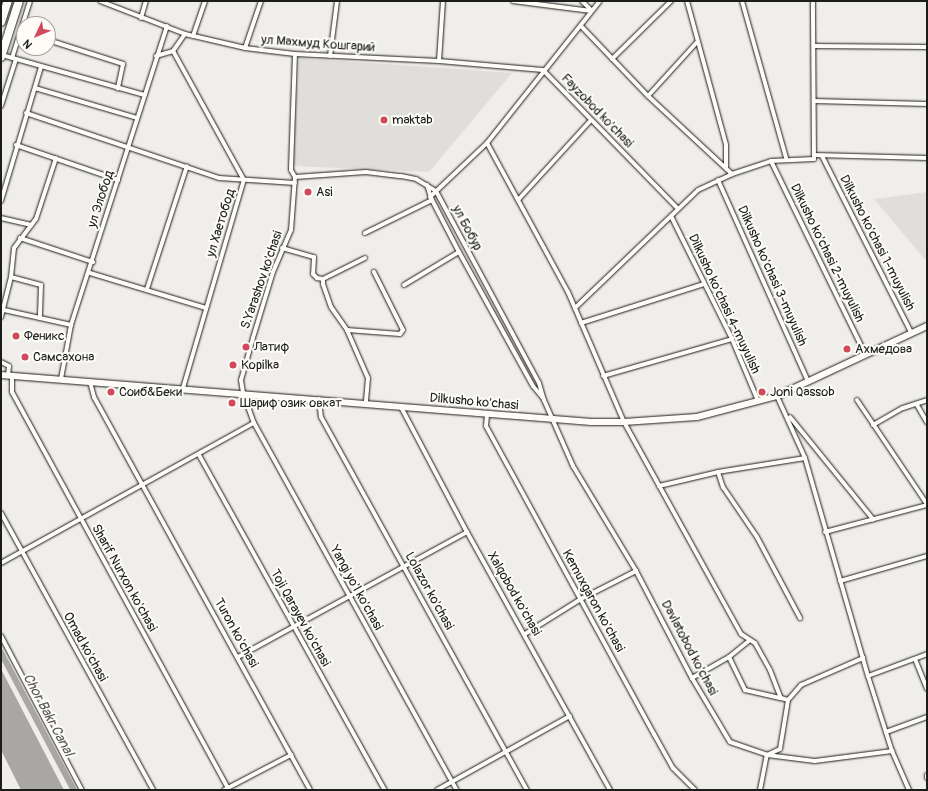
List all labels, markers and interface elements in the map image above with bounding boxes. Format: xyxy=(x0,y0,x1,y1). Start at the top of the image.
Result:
north arrow xyxy=(16,16,56,56)
street label: ул Махмуд Кошгарий xyxy=(261,32,375,56)
text: N xyxy=(20,37,35,51)
street label: Fayzobod ko'chasi xyxy=(558,71,636,151)
place label: maktab xyxy=(392,112,433,128)
marker: maktab xyxy=(379,115,389,125)
street label: ул Элобод xyxy=(84,168,118,230)
street label: Dilkusho ko'chasi 1-muyulish xyxy=(836,173,918,313)
street label: Dilkusho ko'chasi 2-muyulish xyxy=(787,181,867,325)
place label: Asi xyxy=(316,184,333,200)
street label: ул Хаетобод xyxy=(203,187,239,259)
marker: Asi xyxy=(303,187,313,197)
street label: ул Бобур xyxy=(449,203,485,253)
street label: Dilkusho ko'chasi 3-muyulish xyxy=(734,203,810,349)
street label: S.Yarashov ko'chasi xyxy=(238,229,286,331)
street label: Dilkusho ko'chasi 4-muyulish xyxy=(685,232,763,376)
place label: Феникс xyxy=(24,328,65,344)
marker: Феникс xyxy=(11,331,21,341)
place label: Латиф xyxy=(254,339,289,355)
place label: Ахмедова xyxy=(855,341,912,357)
marker: Латиф xyxy=(241,342,251,352)
marker: Ахмедова xyxy=(842,344,852,354)
place label: Самсахона xyxy=(33,349,94,365)
marker: Самсахона xyxy=(20,352,30,362)
place label: Kopilka xyxy=(241,357,279,373)
marker: Kopilka xyxy=(228,360,238,370)
place label: Соиб&Беки xyxy=(119,384,182,400)
place label: Joni Qassob xyxy=(770,384,835,400)
marker: Соиб&Беки xyxy=(106,387,116,397)
marker: Joni Qassob xyxy=(757,387,767,397)
street label: Dilkusho ko'chasi xyxy=(429,390,519,414)
place label: Шариф озик овкат xyxy=(240,395,342,411)
marker: Шариф озик овкат xyxy=(227,398,237,408)
street label: Sharif Nurxon ko'chasi xyxy=(88,522,160,634)
street label: Yangi yo'l ko'chasi xyxy=(326,543,386,633)
street label: Kemuxgaron ko'chasi xyxy=(558,547,628,655)
street label: Lolazor ko'chasi xyxy=(401,549,457,633)
street label: Xalqobod ko'chasi xyxy=(484,549,544,639)
street label: Toji Qarayev ko'chasi xyxy=(267,567,333,669)
street label: Turon ko'chasi xyxy=(211,596,261,670)
street label: Davlatobod ko'chasi xyxy=(657,598,721,698)
street label: Omad ko'chasi xyxy=(60,610,110,684)
water label: Chor Bakr Canal xyxy=(19,671,77,759)

